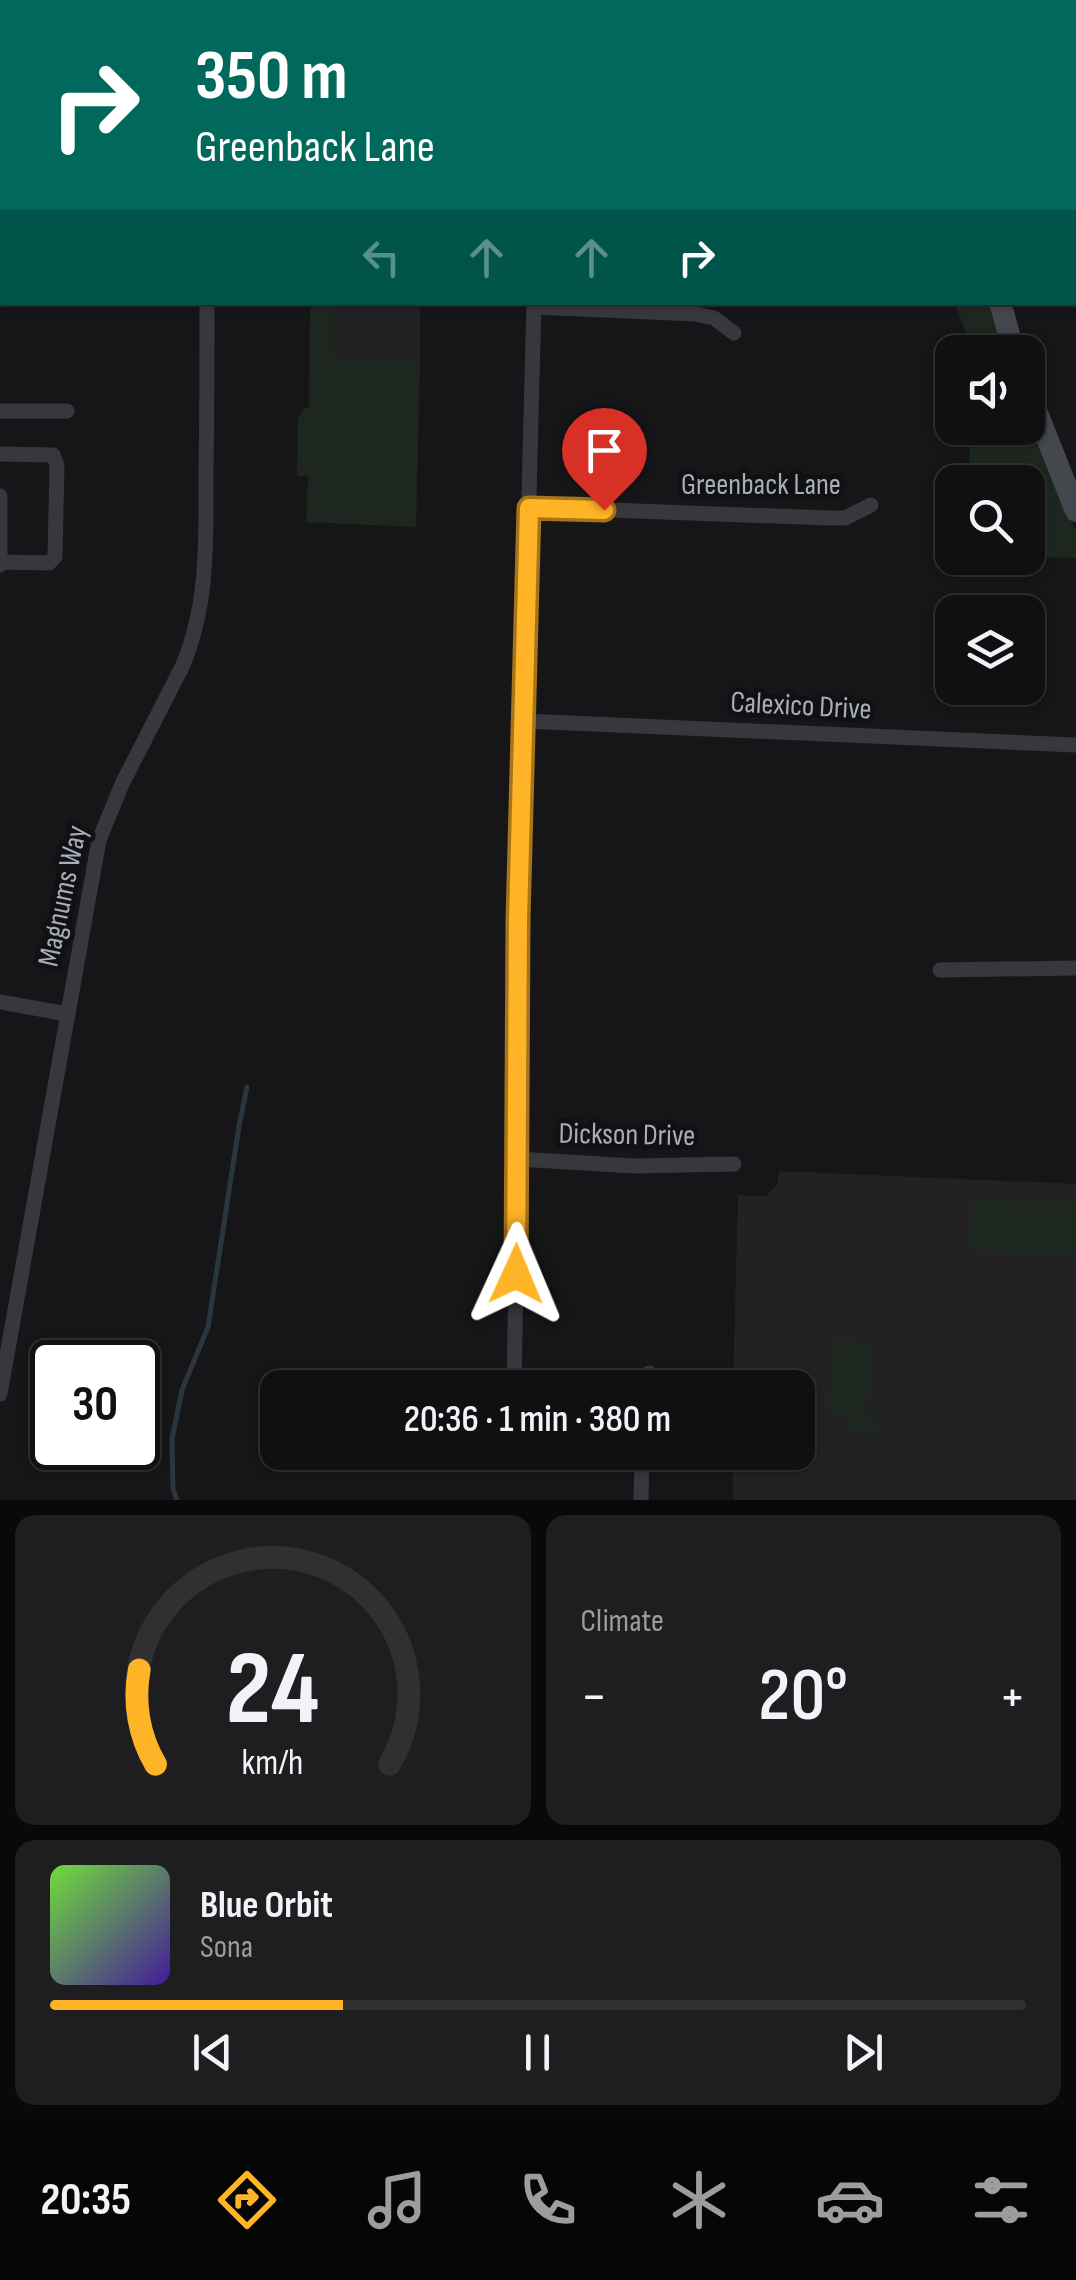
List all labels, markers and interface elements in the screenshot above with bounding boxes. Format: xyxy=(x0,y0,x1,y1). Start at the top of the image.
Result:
text: 350 m xyxy=(195,35,348,119)
icon: right xyxy=(30,40,160,170)
text: Greenback Lane xyxy=(195,120,435,175)
icon: left xyxy=(354,230,409,285)
icon: ahead xyxy=(459,230,514,285)
icon: ahead xyxy=(564,230,619,285)
icon: right xyxy=(669,230,724,285)
map controls xyxy=(935,335,1045,705)
button: sound xyxy=(935,335,1045,445)
pin xyxy=(562,408,647,511)
icon: arrive xyxy=(577,423,632,478)
button: search xyxy=(935,465,1045,575)
street label: Greenback Lane xyxy=(681,467,841,503)
button: layers xyxy=(935,595,1045,705)
street label: Calexico Drive xyxy=(729,684,873,728)
street label: Magnums Way xyxy=(31,822,96,970)
street label: Dickson Drive xyxy=(558,1116,696,1154)
position arrow xyxy=(464,1222,568,1326)
speed limit sign: 30 xyxy=(30,1340,160,1470)
text: 20:36 · 1 min · 380 m xyxy=(404,1397,671,1442)
text: Climate xyxy=(581,1602,664,1641)
text: 24 xyxy=(226,1628,320,1753)
text: 20° xyxy=(758,1651,848,1742)
text: − xyxy=(581,1664,607,1731)
text: + xyxy=(999,1664,1026,1731)
text: km/h xyxy=(242,1742,304,1785)
text: Blue Orbit xyxy=(200,1883,333,1928)
text: Sona xyxy=(200,1928,253,1967)
icon: previous xyxy=(185,2025,240,2080)
icon: pause xyxy=(510,2025,565,2080)
icon: next xyxy=(836,2025,891,2080)
icon: directions xyxy=(212,2165,282,2235)
icon: music xyxy=(362,2165,432,2235)
icon: phone xyxy=(513,2165,583,2235)
icon: climate xyxy=(664,2165,734,2235)
icon: car xyxy=(815,2165,885,2235)
icon: filters xyxy=(966,2165,1036,2235)
text: 20:35 xyxy=(40,2173,131,2228)

